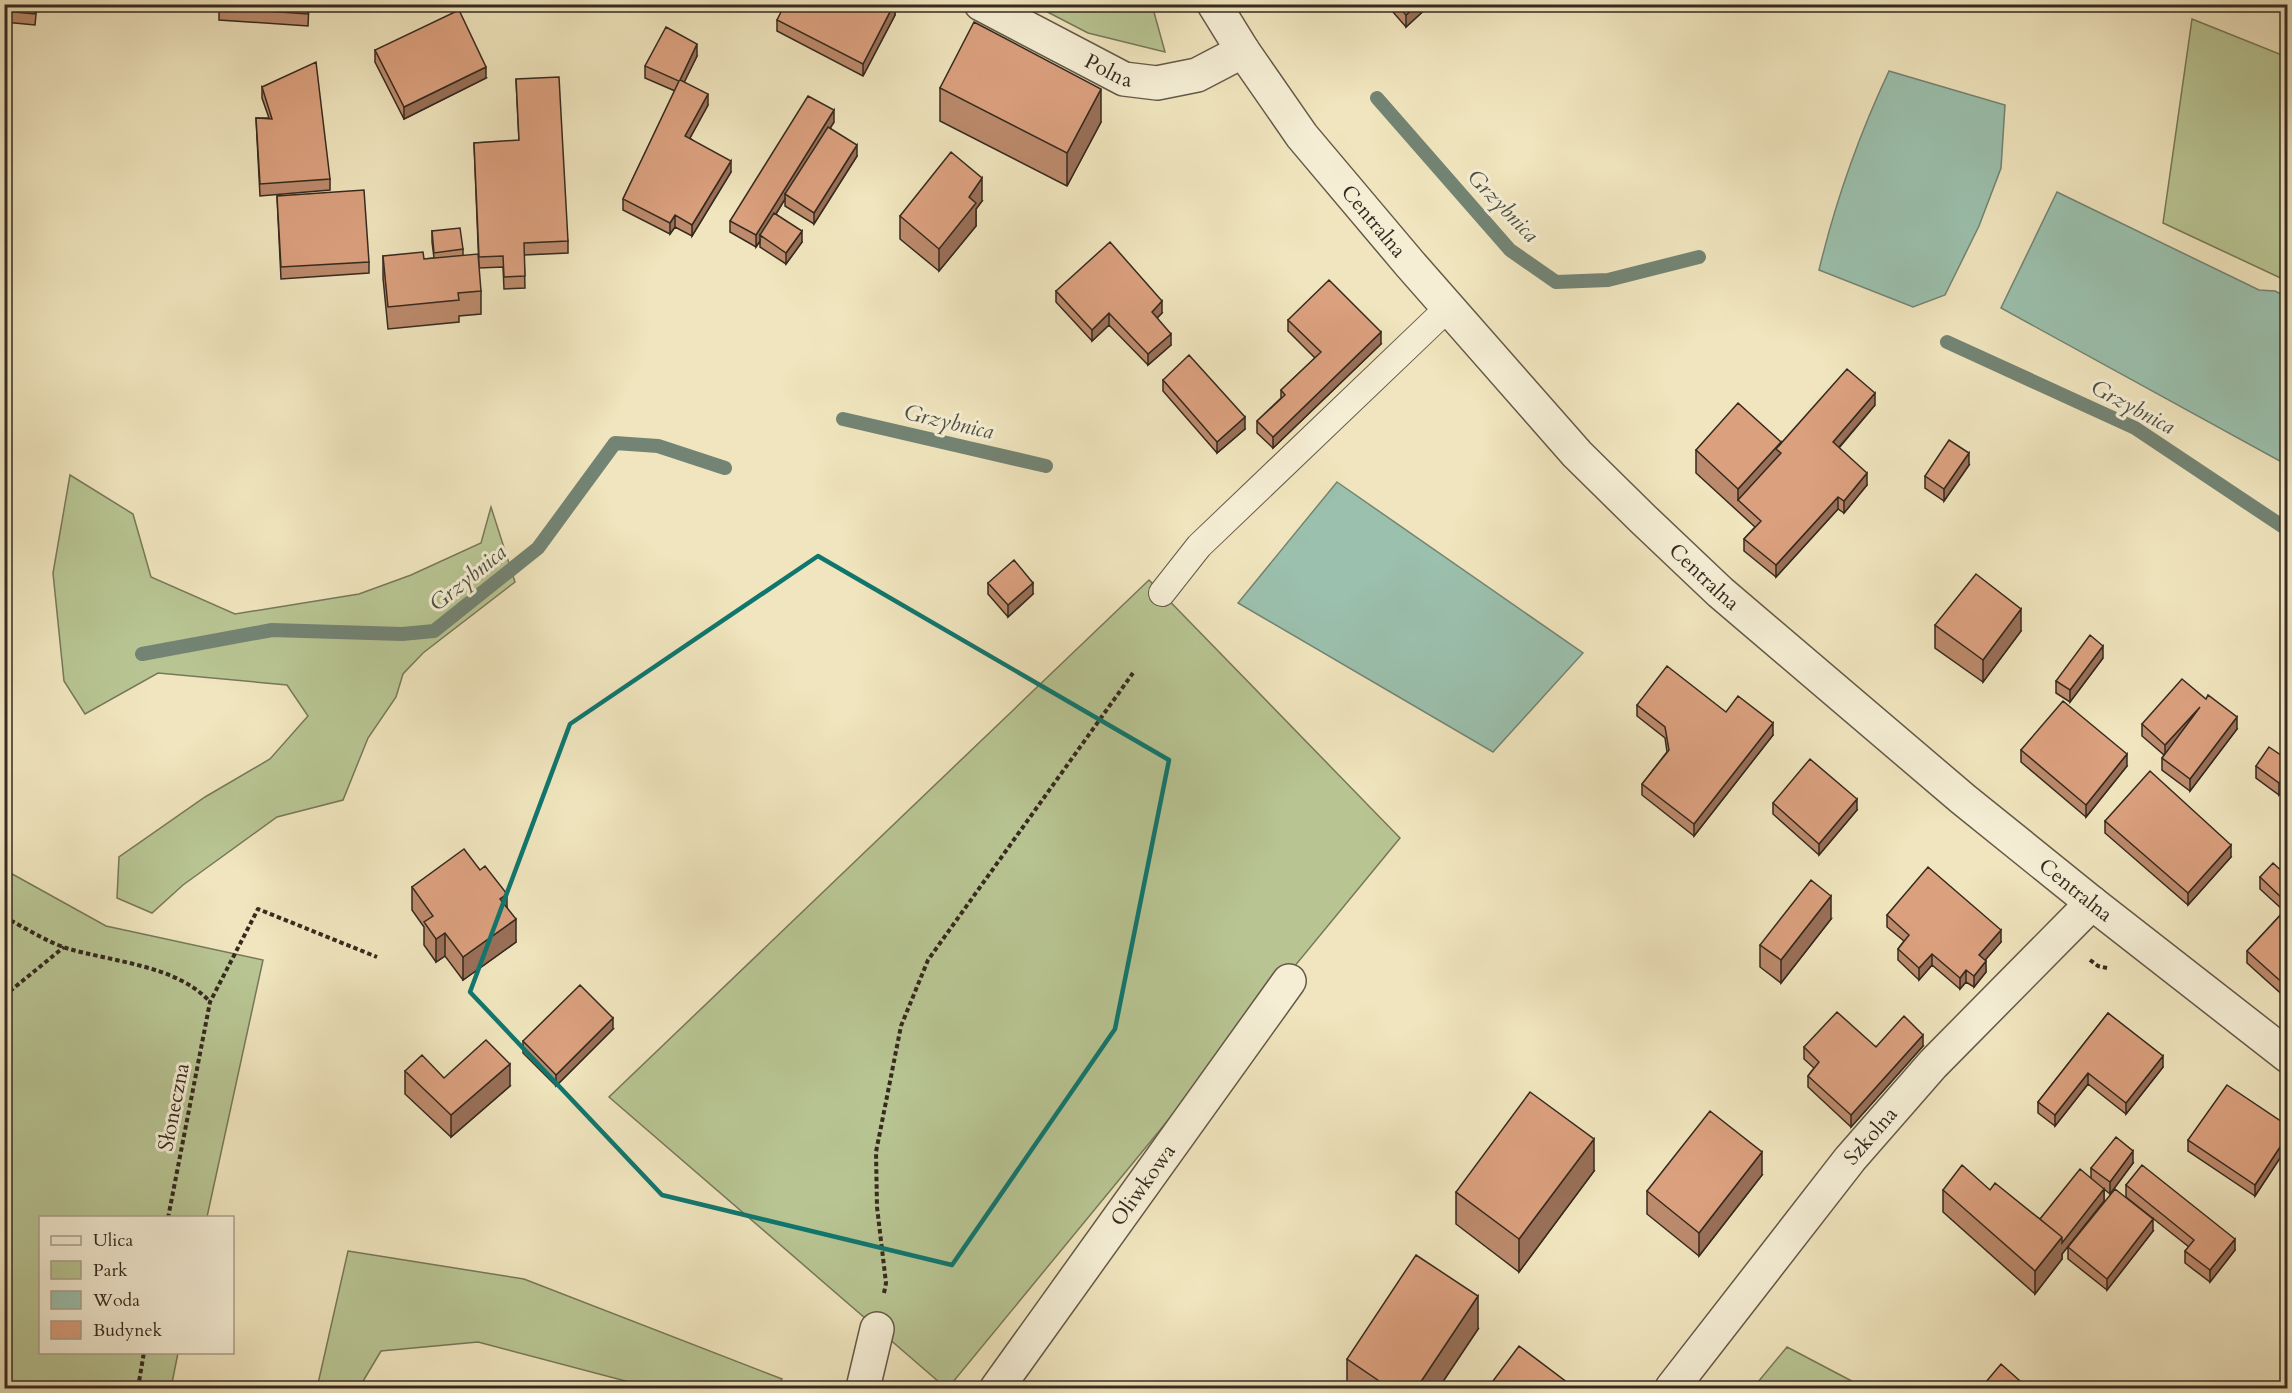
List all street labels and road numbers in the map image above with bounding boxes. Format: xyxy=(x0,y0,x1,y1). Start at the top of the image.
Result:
street label: Polna xyxy=(1080,46,1133,94)
street label: Centralna xyxy=(1335,178,1413,264)
street label: Centralna xyxy=(1662,536,1746,617)
street label: Centralna xyxy=(2033,851,2119,928)
street label: Słoneczna xyxy=(151,1060,197,1154)
street label: Szkolna xyxy=(1837,1100,1904,1171)
street label: Oliwkowa xyxy=(1103,1138,1182,1232)

